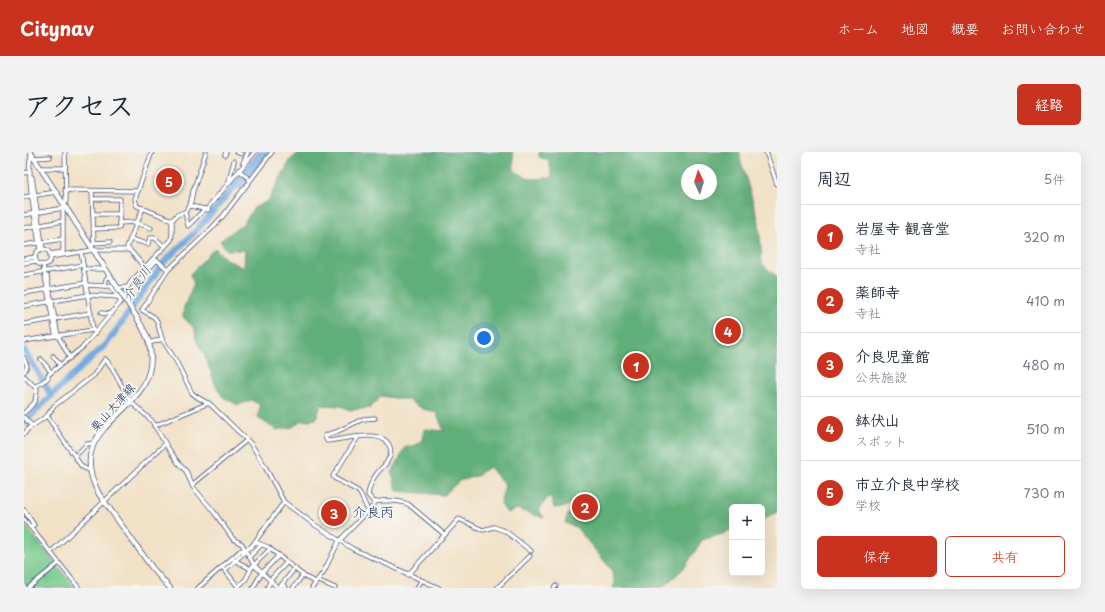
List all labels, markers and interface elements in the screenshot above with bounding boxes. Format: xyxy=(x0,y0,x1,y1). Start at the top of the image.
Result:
text: Citynav xyxy=(20,14,94,42)
text: ホーム xyxy=(838,18,879,39)
text: 地図 xyxy=(901,18,929,39)
text: 概要 xyxy=(951,18,979,39)
text: お問い合わせ xyxy=(1001,18,1085,39)
text: アクセス xyxy=(24,83,134,126)
button: 経路 xyxy=(1017,84,1081,125)
north arrow xyxy=(681,164,717,200)
text: 周辺 xyxy=(817,165,851,191)
pin: 5 xyxy=(156,166,182,196)
text: 5件 xyxy=(1044,169,1065,188)
text: 岩屋寺 観音堂 xyxy=(855,216,950,239)
text: 1 xyxy=(827,227,833,246)
text: 320 m xyxy=(1023,227,1065,246)
text: 寺社 xyxy=(855,239,881,258)
water label: 介良川 xyxy=(117,262,155,304)
text: 薬師寺 xyxy=(855,280,900,303)
text: 2 xyxy=(825,291,835,310)
text: 410 m xyxy=(1026,291,1065,310)
text: 寺社 xyxy=(855,303,881,322)
pin: 4 xyxy=(715,316,741,346)
your location xyxy=(474,328,494,348)
text: 介良児童館 xyxy=(855,344,930,367)
pin: 1 xyxy=(623,351,649,381)
text: 3 xyxy=(826,355,834,374)
text: 480 m xyxy=(1023,355,1065,374)
text: 公共施設 xyxy=(855,367,907,386)
street label: 栗山大津線 xyxy=(85,379,139,435)
text: 鉢伏山 xyxy=(855,408,900,431)
text: 4 xyxy=(826,419,834,438)
text: 510 m xyxy=(1026,419,1065,438)
text: スポット xyxy=(855,431,907,450)
text: 市立介良中学校 xyxy=(855,472,960,495)
text: 5 xyxy=(826,483,834,502)
text: 730 m xyxy=(1024,483,1065,502)
pin: 2 xyxy=(572,492,598,522)
text: 学校 xyxy=(855,495,881,514)
pin: 3 xyxy=(321,498,347,528)
district label: 介良丙 xyxy=(352,501,394,522)
map controls xyxy=(729,504,765,576)
button: + xyxy=(729,504,765,540)
button: 保存 xyxy=(817,536,937,577)
button: 共有 xyxy=(945,536,1065,577)
button: − xyxy=(729,540,765,576)

